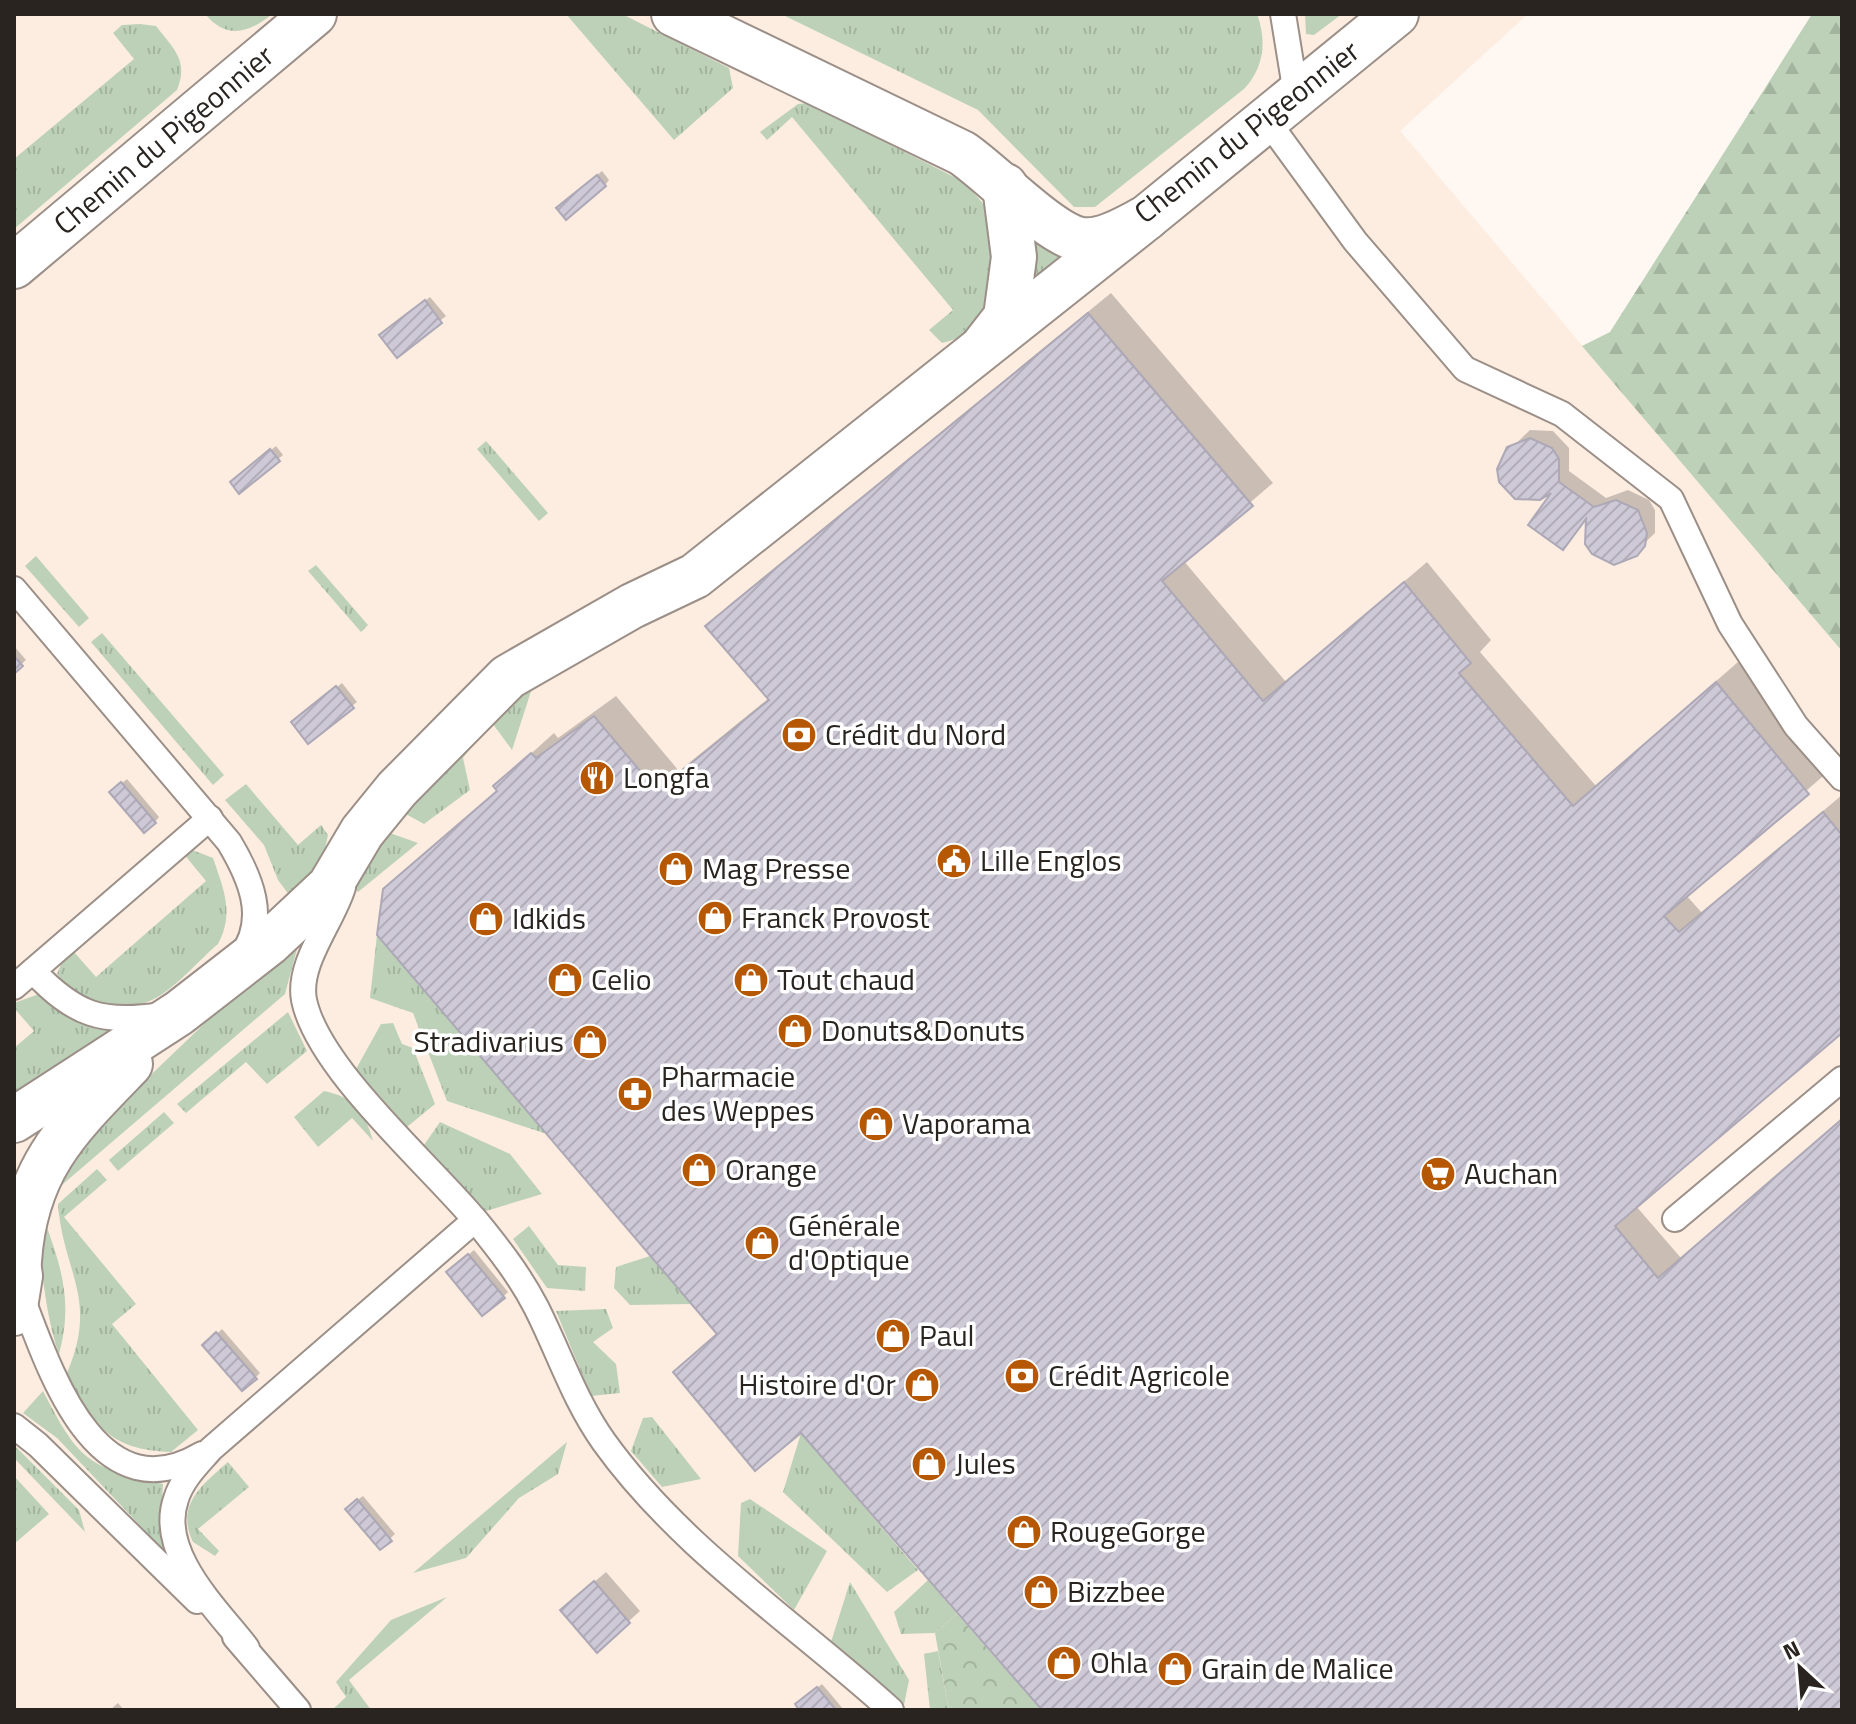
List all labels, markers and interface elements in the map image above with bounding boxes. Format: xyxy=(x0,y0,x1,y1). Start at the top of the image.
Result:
street label: Chemin du Pigeonnier xyxy=(1124,28,1369,234)
street label: Chemin du Pigeonnier xyxy=(43,33,284,245)
place label: Crédit du Nord xyxy=(825,711,1006,757)
bank icon: Crédit du Nord xyxy=(780,716,818,754)
place label: Longfa xyxy=(623,754,710,800)
restaurant icon: Longfa xyxy=(578,759,616,797)
place label: Lille Englos xyxy=(980,837,1121,883)
public building icon: Lille Englos xyxy=(935,842,973,880)
place label: Mag Presse xyxy=(702,845,850,891)
shop icon: Mag Presse xyxy=(657,850,695,888)
place label: Franck Provost xyxy=(741,894,930,940)
place label: Idkids xyxy=(512,895,586,941)
shop icon: Franck Provost xyxy=(696,899,734,937)
shop icon: Idkids xyxy=(467,900,505,938)
place label: Celio xyxy=(591,956,652,1002)
place label: Tout chaud xyxy=(777,956,915,1002)
shop icon: Celio xyxy=(546,961,584,999)
shop icon: Tout chaud xyxy=(732,961,770,999)
place label: Donuts&Donuts xyxy=(821,1007,1025,1053)
shop icon: Donuts&Donuts xyxy=(776,1012,814,1050)
place label: Stradivarius xyxy=(414,1018,564,1064)
shop icon: Stradivarius xyxy=(571,1023,609,1061)
place label: Pharmacie des Weppes xyxy=(661,1053,814,1133)
pharmacy icon: Pharmacie des Weppes xyxy=(616,1075,654,1113)
place label: Vaporama xyxy=(902,1100,1031,1146)
shop icon: Vaporama xyxy=(857,1105,895,1143)
place label: Orange xyxy=(725,1146,817,1192)
place label: Auchan xyxy=(1464,1150,1558,1196)
shop icon: Orange xyxy=(680,1151,718,1189)
supermarket icon: Auchan xyxy=(1419,1155,1457,1193)
place label: Générale d'Optique xyxy=(788,1202,910,1282)
shop icon: Générale d'Optique xyxy=(743,1224,781,1262)
place label: Paul xyxy=(919,1312,975,1358)
shop icon: Paul xyxy=(874,1317,912,1355)
place label: Crédit Agricole xyxy=(1048,1352,1230,1398)
bank icon: Crédit Agricole xyxy=(1003,1357,1041,1395)
place label: Histoire d'Or xyxy=(738,1361,896,1407)
shop icon: Histoire d'Or xyxy=(903,1366,941,1404)
place label: Jules xyxy=(955,1440,1016,1486)
shop icon: Jules xyxy=(910,1445,948,1483)
place label: RougeGorge xyxy=(1050,1508,1206,1554)
shop icon: RougeGorge xyxy=(1005,1513,1043,1551)
place label: Bizzbee xyxy=(1067,1568,1165,1614)
shop icon: Bizzbee xyxy=(1022,1573,1060,1611)
north arrow xyxy=(1760,1628,1840,1708)
text: N xyxy=(1777,1631,1806,1669)
place label: Ohla xyxy=(1090,1639,1148,1685)
shop icon: Ohla xyxy=(1045,1644,1083,1682)
place label: Grain de Malice xyxy=(1201,1645,1394,1691)
shop icon: Grain de Malice xyxy=(1156,1650,1194,1688)

